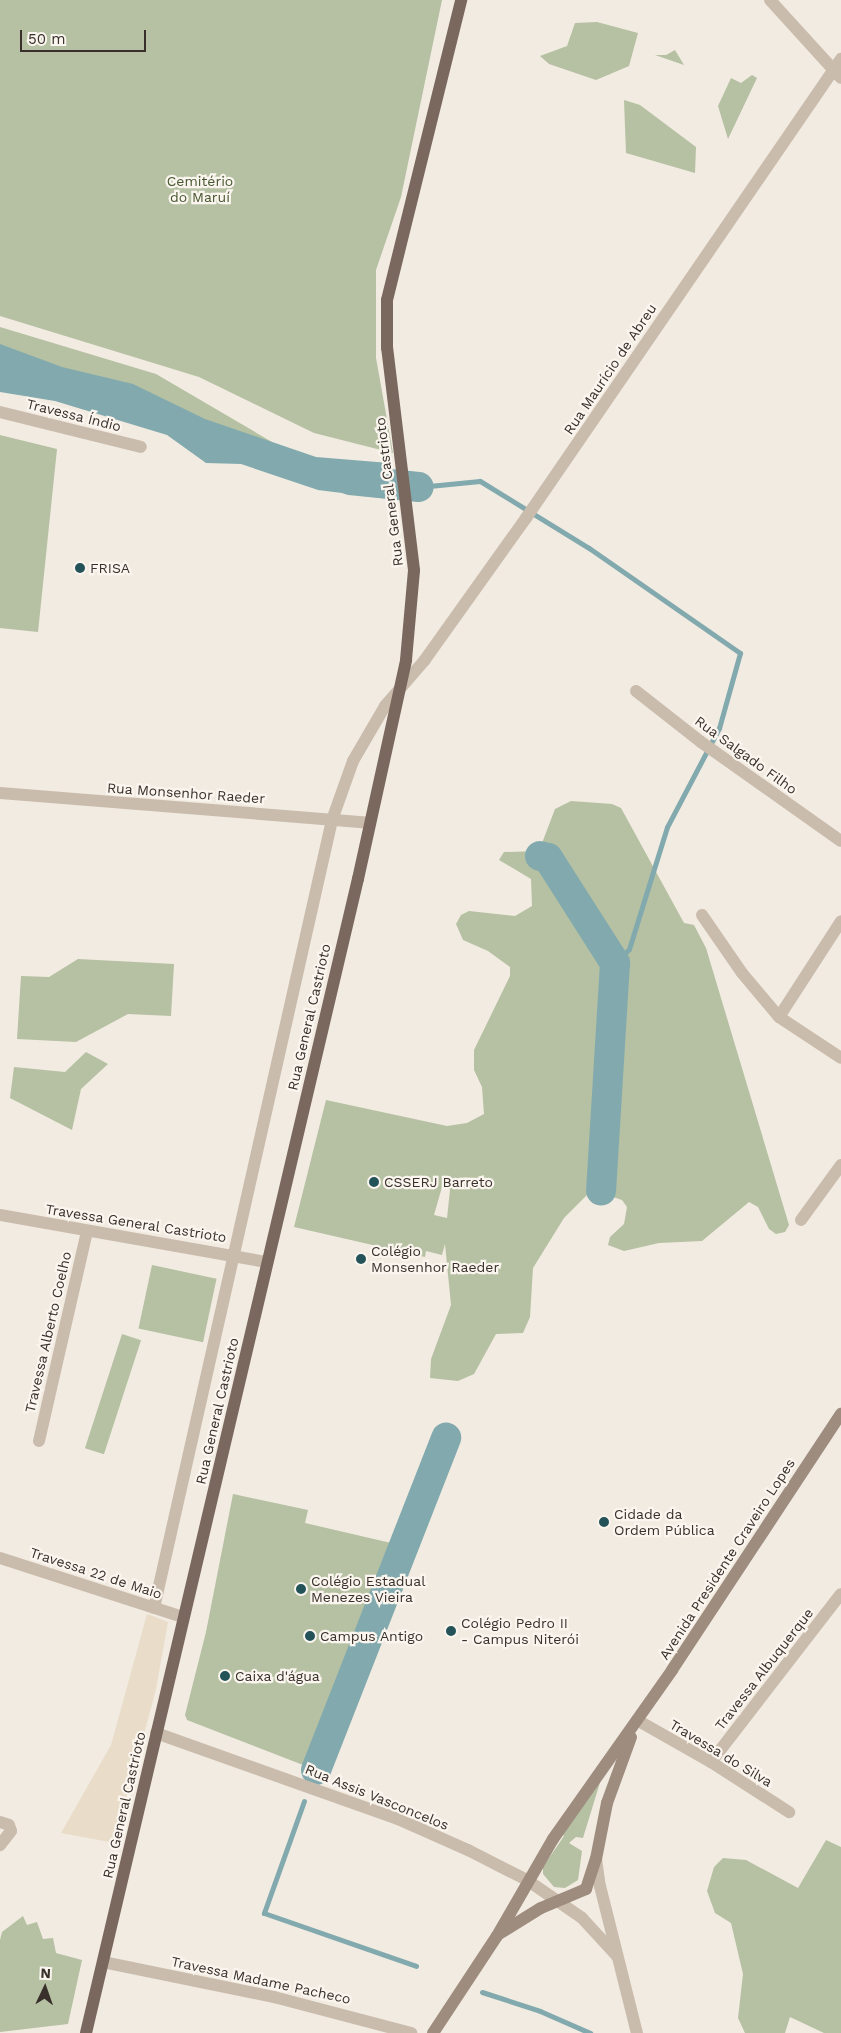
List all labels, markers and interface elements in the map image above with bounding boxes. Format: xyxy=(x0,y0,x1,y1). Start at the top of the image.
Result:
scale bar xyxy=(22,20,149,52)
text: 50 m xyxy=(28,30,65,48)
park label: Cemitério do Maruí xyxy=(167,173,233,206)
street label: Rua Maurício de Abreu xyxy=(560,300,660,438)
street label: Travessa Índio xyxy=(25,395,123,435)
street label: Rua General Castrioto xyxy=(371,416,407,568)
place label: FRISA xyxy=(90,560,130,576)
marker: FRISA xyxy=(74,562,86,574)
street label: Rua Salgado Filho xyxy=(692,712,800,798)
street label: Rua Monsenhor Raeder xyxy=(106,779,266,807)
street label: Rua General Castrioto xyxy=(284,942,334,1092)
place label: CSSERJ Barreto xyxy=(384,1174,493,1190)
marker: CSSERJ Barreto xyxy=(368,1176,380,1188)
street label: Travessa General Castrioto xyxy=(44,1200,228,1246)
place label: Colégio Monsenhor Raeder xyxy=(371,1243,499,1276)
street label: Travessa Alberto Coelho xyxy=(21,1249,75,1415)
marker: Colégio Monsenhor Raeder xyxy=(355,1253,367,1265)
street label: Rua General Castrioto xyxy=(192,1336,242,1486)
street label: Avenida Presidente Craveiro Lopes xyxy=(655,1455,799,1663)
place label: Cidade da Ordem Pública xyxy=(614,1506,715,1538)
marker: Cidade da Ordem Pública xyxy=(598,1516,610,1528)
street label: Travessa 22 de Maio xyxy=(28,1544,164,1602)
place label: Colégio Estadual Menezes Vieira xyxy=(311,1573,425,1605)
marker: Colégio Estadual Menezes Vieira xyxy=(295,1583,307,1595)
street label: Travessa Albuquerque xyxy=(711,1604,817,1734)
place label: Colégio Pedro II - Campus Niterói xyxy=(461,1615,579,1648)
marker: Colégio Pedro II - Campus Niterói xyxy=(445,1625,457,1637)
place label: Campus Antigo xyxy=(320,1628,424,1644)
marker: Campus Antigo xyxy=(304,1630,316,1642)
place label: Caixa d'água xyxy=(235,1668,320,1684)
marker: Caixa d'água xyxy=(219,1670,231,1682)
street label: Travessa do Silva xyxy=(666,1716,776,1790)
street label: Rua General Castrioto xyxy=(99,1730,149,1880)
street label: Rua Assis Vasconcelos xyxy=(302,1760,452,1834)
street label: Travessa Madame Pacheco xyxy=(170,1953,352,2007)
north arrow xyxy=(20,1963,70,2013)
text: N xyxy=(40,1965,51,1981)

